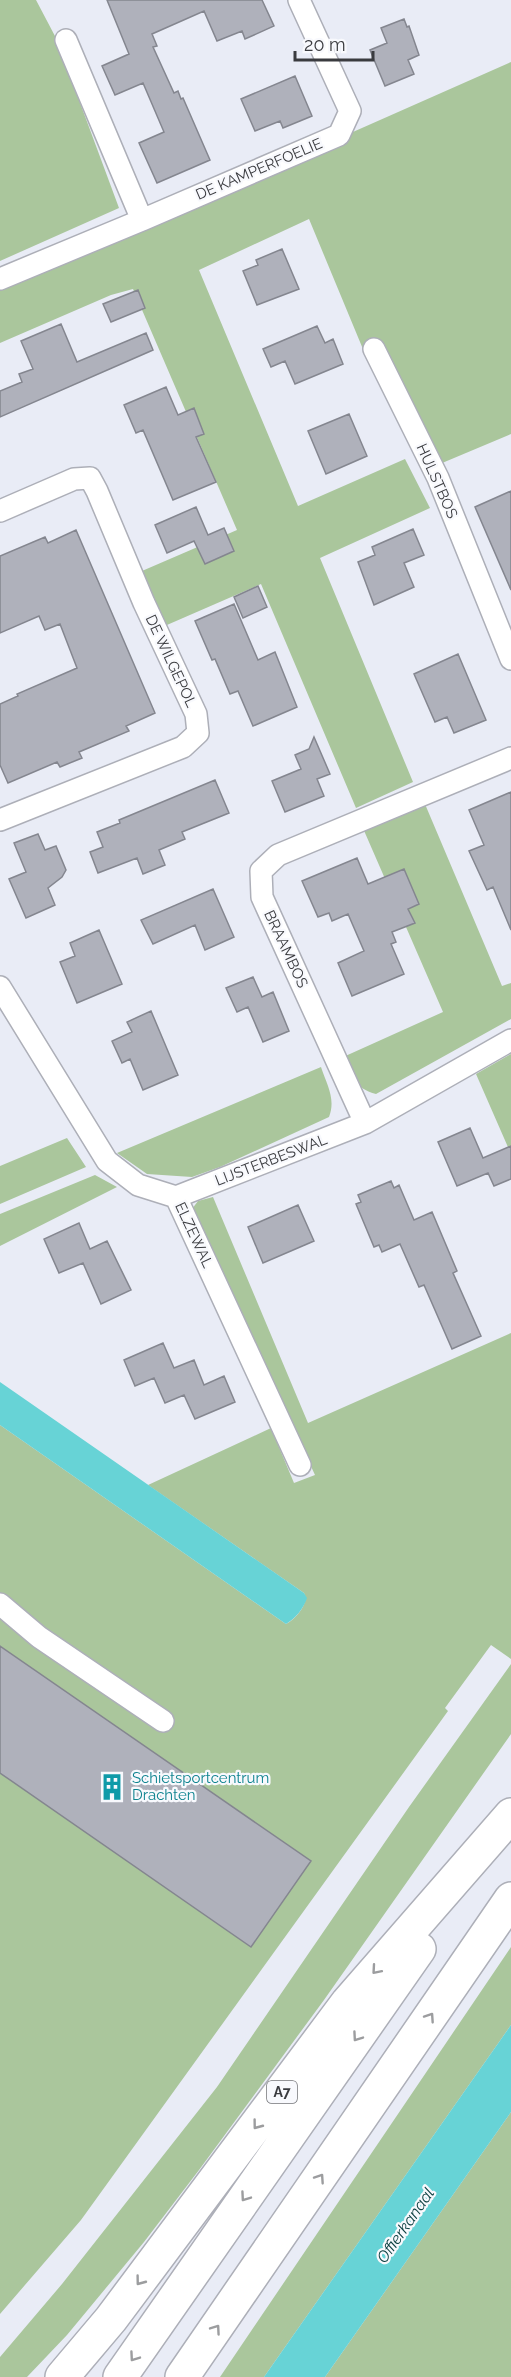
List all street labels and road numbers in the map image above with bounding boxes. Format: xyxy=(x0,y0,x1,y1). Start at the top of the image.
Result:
street label: DE KAMPERFOELIE xyxy=(193,134,325,204)
street label: HULSTBOS xyxy=(413,441,461,521)
street label: DE WILGEPOL xyxy=(142,612,200,710)
street label: BRAAMBOS xyxy=(260,907,312,991)
street label: LIJSTERBESWAL xyxy=(212,1130,330,1190)
street label: ELZEWAL xyxy=(171,1199,217,1271)
road number: A7 xyxy=(267,2081,297,2103)

